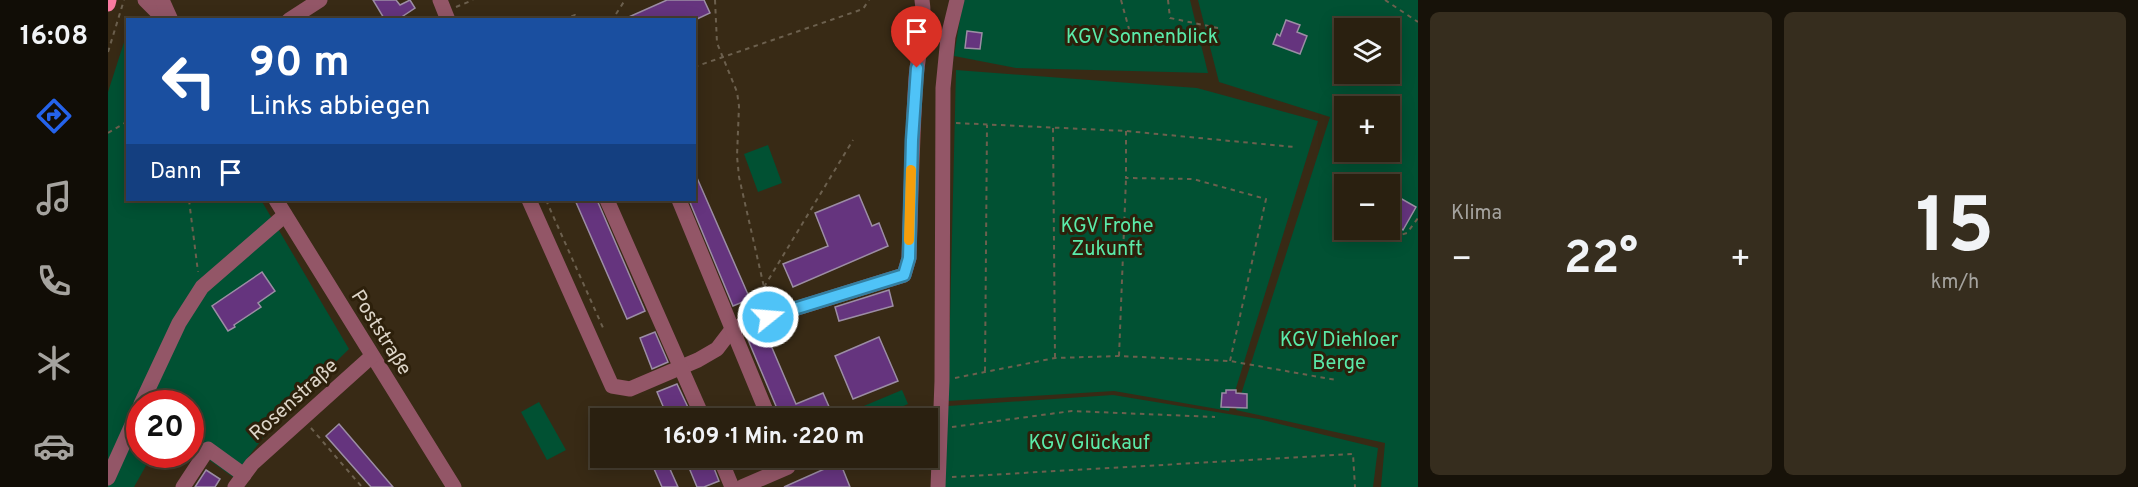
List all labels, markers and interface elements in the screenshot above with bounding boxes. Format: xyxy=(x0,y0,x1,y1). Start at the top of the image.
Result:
pin xyxy=(891,6,942,68)
icon: arrive xyxy=(900,15,933,48)
map controls xyxy=(1334,18,1400,240)
button: layers xyxy=(1334,18,1400,84)
text: 16:08 xyxy=(20,20,88,54)
park label: KGV Sonnenblick xyxy=(1066,25,1218,51)
text: 90 m xyxy=(249,38,350,91)
icon: left xyxy=(150,42,228,120)
text: Links abbiegen xyxy=(249,90,430,124)
icon: directions xyxy=(33,95,75,137)
button: + xyxy=(1334,96,1400,162)
icon: arrive xyxy=(214,156,247,189)
text: Dann xyxy=(150,159,202,186)
button: − xyxy=(1334,174,1400,240)
icon: music xyxy=(33,177,75,219)
text: 15 xyxy=(1916,181,1994,280)
text: Klima xyxy=(1451,201,1502,227)
park label: KGV Frohe Zukunft xyxy=(1061,214,1153,263)
text: 22° xyxy=(1564,232,1638,289)
text: − xyxy=(1451,240,1472,282)
text: + xyxy=(1730,240,1751,282)
icon: phone xyxy=(33,260,75,302)
text: km/h xyxy=(1931,270,1979,296)
position arrow xyxy=(736,285,800,349)
street label: Poststraße xyxy=(344,286,417,381)
park label: KGV Diehloer Berge xyxy=(1280,328,1399,377)
icon: climate xyxy=(33,342,75,384)
street label: Rosenstraße xyxy=(244,354,344,447)
speed limit sign: 20 xyxy=(126,390,204,468)
text: 16:09 · 1 Min. · 220 m xyxy=(664,424,864,451)
icon: car xyxy=(33,425,75,467)
park label: KGV Glückauf xyxy=(1028,431,1150,457)

